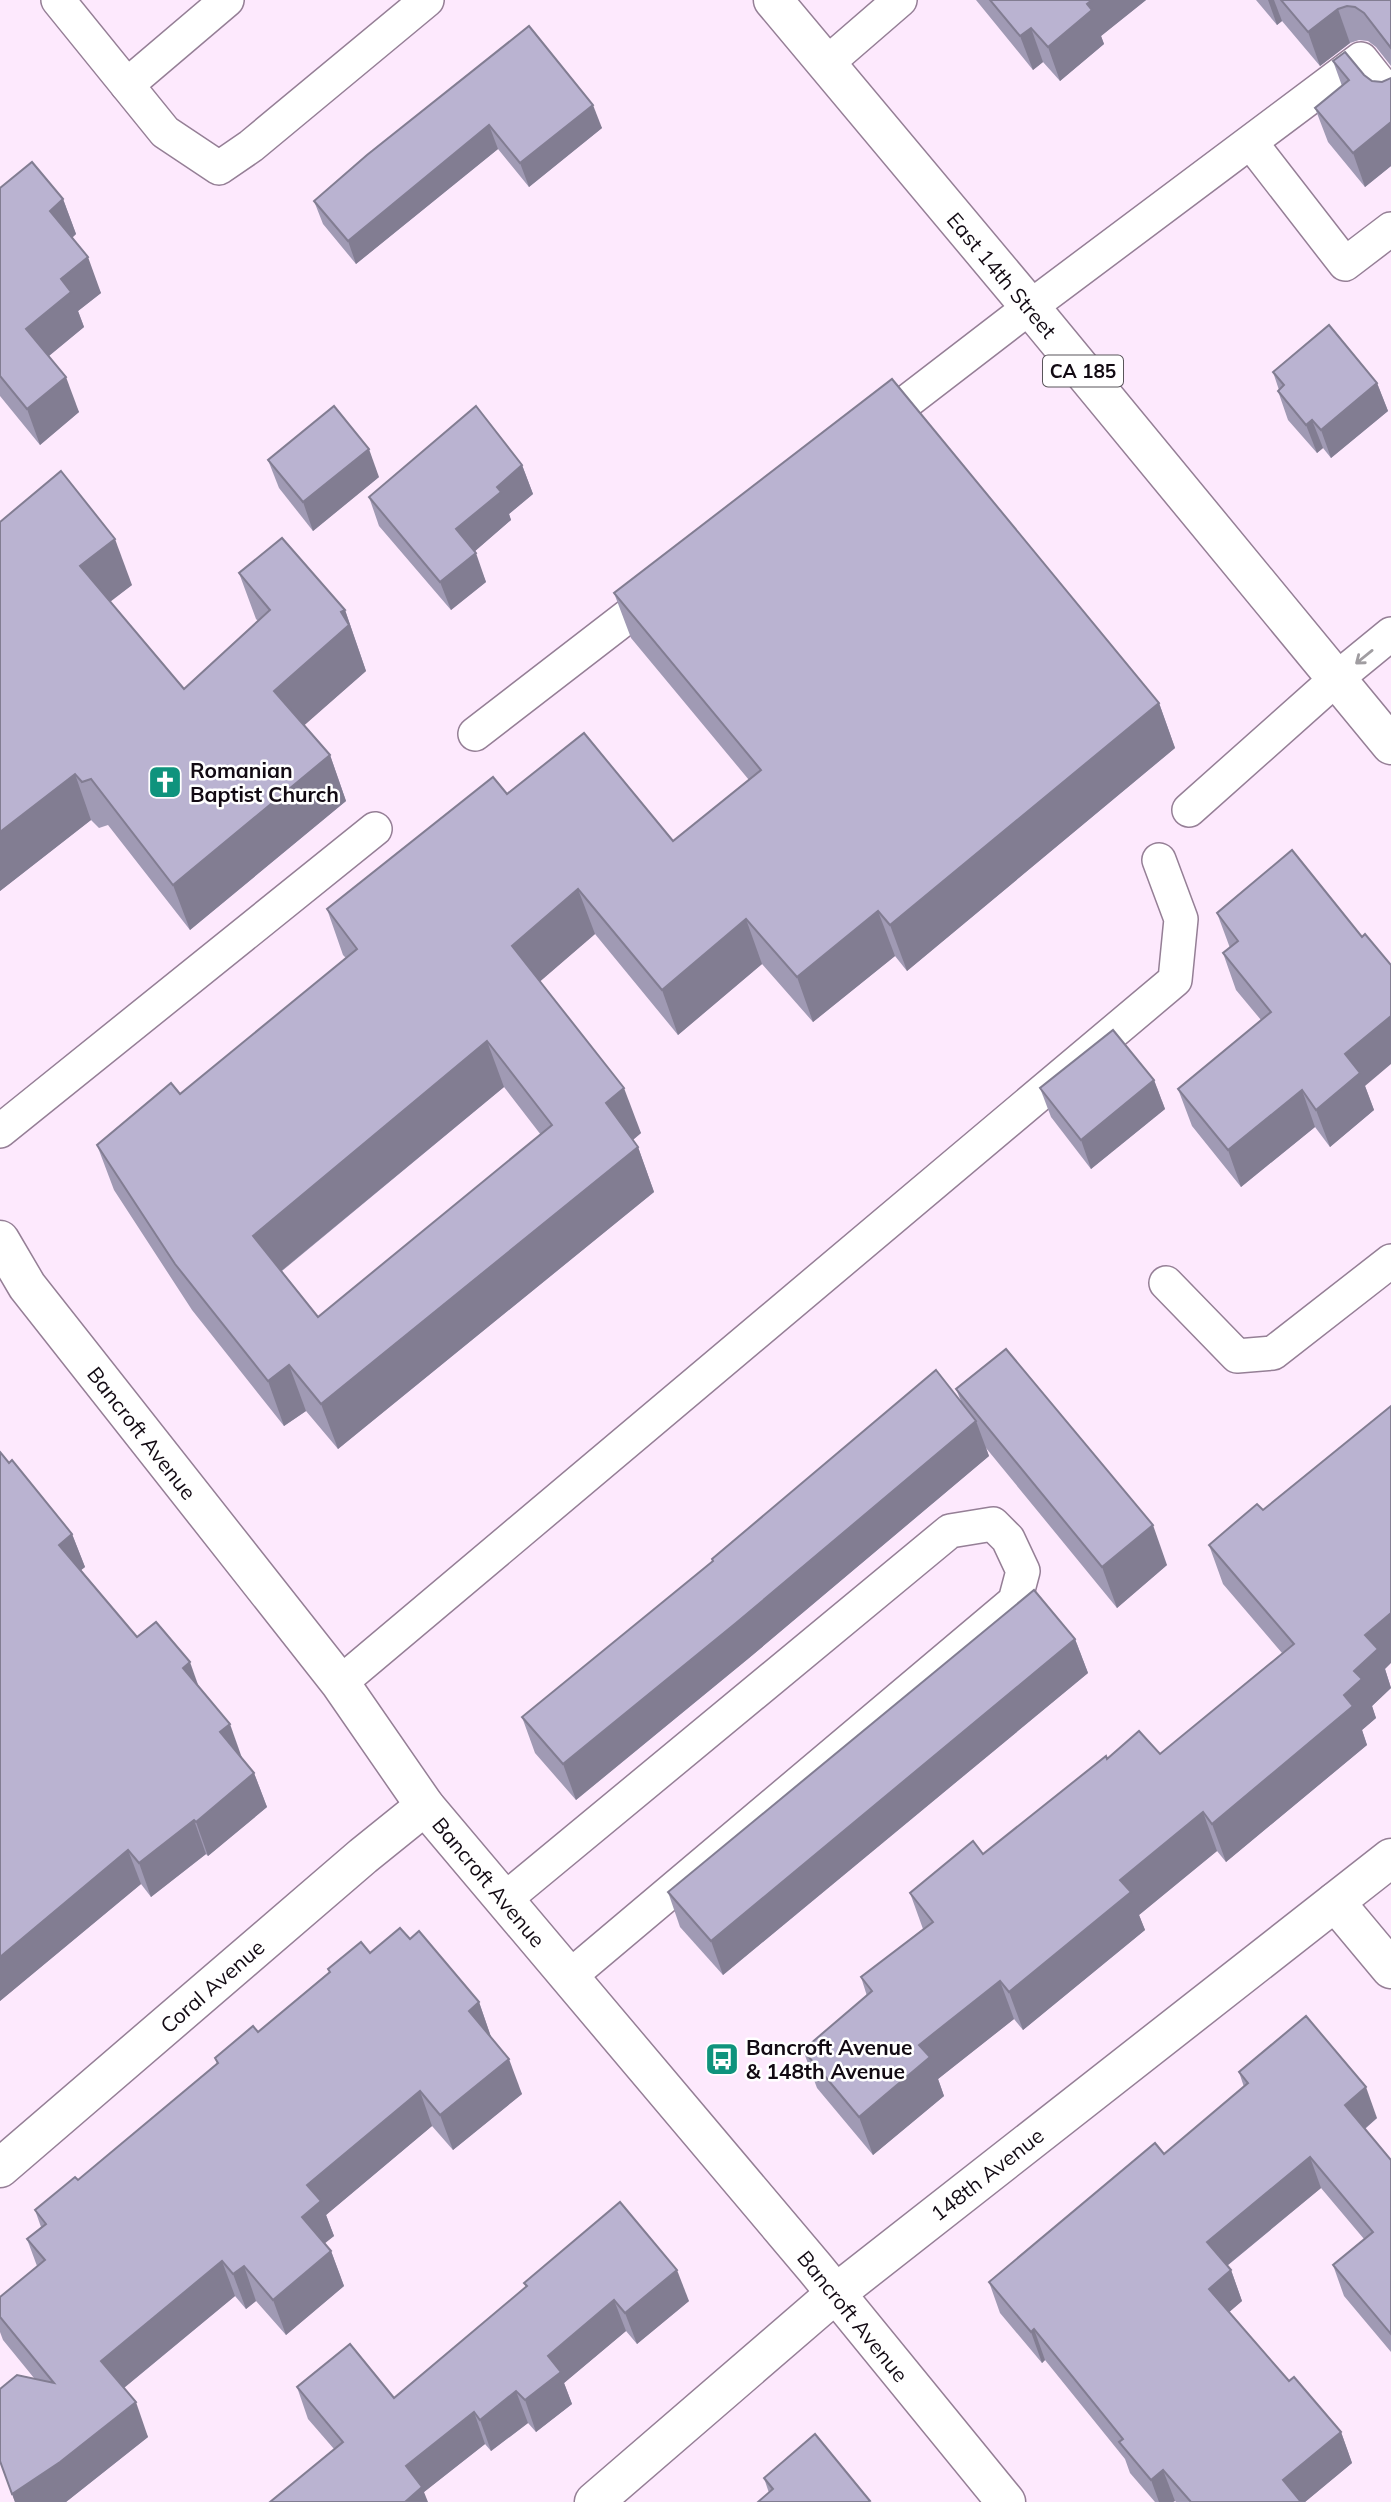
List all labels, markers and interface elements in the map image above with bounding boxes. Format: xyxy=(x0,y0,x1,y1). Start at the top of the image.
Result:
street label: East 14th Street xyxy=(942,207,1062,343)
road number: CA 185 xyxy=(1043,356,1123,386)
one-way arrow xyxy=(1355,649,1373,664)
place label: Romanian Baptist Church xyxy=(190,757,339,807)
church icon: Romanian Baptist Church xyxy=(146,763,184,801)
street label: Bancroft Avenue xyxy=(82,1361,202,1505)
street label: Bancroft Avenue xyxy=(427,1812,551,1952)
street label: Coral Avenue xyxy=(155,1934,269,2038)
place label: Bancroft Avenue & 148th Avenue xyxy=(746,2034,913,2084)
bus stop icon: Bancroft Avenue & 148th Avenue xyxy=(703,2040,741,2078)
street label: 148th Avenue xyxy=(925,2122,1049,2226)
street label: Bancroft Avenue xyxy=(792,2245,914,2387)

